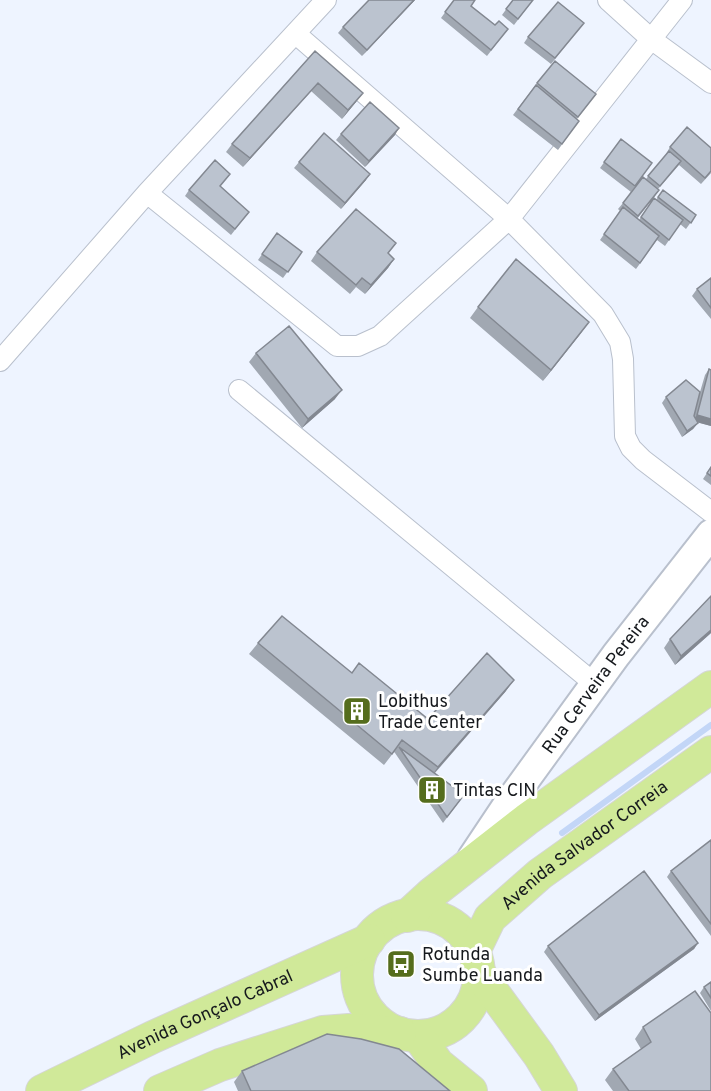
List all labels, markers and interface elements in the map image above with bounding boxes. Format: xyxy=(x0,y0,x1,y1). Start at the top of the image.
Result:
street label: Rua Cerveira Pereira xyxy=(538,612,655,759)
place label: Lobithus Trade Center xyxy=(378,691,482,735)
building icon: Lobithus Trade Center xyxy=(341,695,373,727)
building icon: Tintas CIN xyxy=(416,774,448,806)
street label: Avenida Salvador Correia xyxy=(497,776,673,916)
place label: Tintas CIN xyxy=(453,780,536,803)
place label: Rotunda Sumbe Luanda xyxy=(422,944,543,988)
bus stop icon: Rotunda Sumbe Luanda xyxy=(385,948,417,980)
street label: Avenida Gonçalo Cabral xyxy=(114,966,297,1066)

